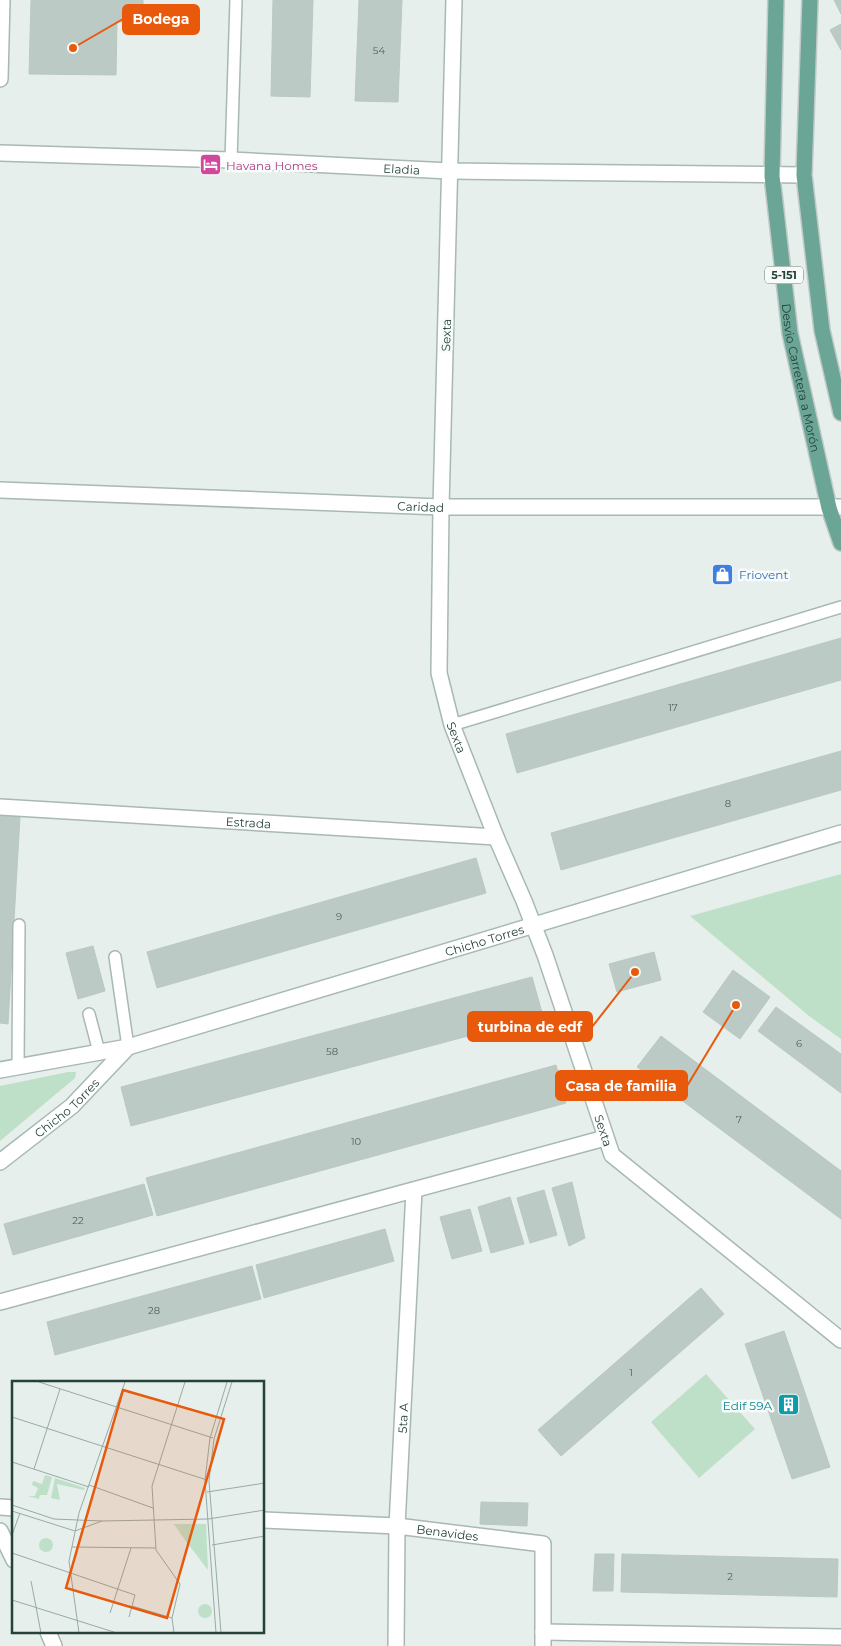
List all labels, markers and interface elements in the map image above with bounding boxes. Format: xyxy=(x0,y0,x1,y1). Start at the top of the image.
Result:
callout: Bodega xyxy=(123,5,199,34)
text: Bodega xyxy=(133,10,189,28)
house number: 54 xyxy=(373,44,386,57)
hotel icon: Havana Homes xyxy=(198,153,222,177)
place label: Havana Homes xyxy=(226,158,318,173)
street label: Eladia xyxy=(383,160,420,177)
road number: 5-151 xyxy=(765,266,803,284)
street label: Desvio Carretera a Morón xyxy=(779,302,824,453)
street label: Sexta xyxy=(438,318,454,352)
street label: Caridad xyxy=(397,498,444,515)
shop icon: Friovent xyxy=(711,562,735,586)
place label: Friovent xyxy=(739,567,788,582)
house number: 17 xyxy=(668,701,678,714)
street label: Sexta xyxy=(444,719,470,755)
house number: 8 xyxy=(725,797,731,810)
street label: Estrada xyxy=(225,813,272,831)
house number: 9 xyxy=(336,910,342,923)
street label: Chicho Torres xyxy=(443,921,526,959)
callout: turbina de edf xyxy=(468,1012,592,1041)
text: turbina de edf xyxy=(478,1018,583,1036)
house number: 6 xyxy=(796,1037,802,1050)
house number: 58 xyxy=(326,1045,338,1058)
callout: Casa de familia xyxy=(556,1071,687,1100)
street label: Chicho Torres xyxy=(31,1075,102,1140)
text: Casa de familia xyxy=(565,1077,677,1095)
street label: Sexta xyxy=(592,1113,616,1148)
house number: 7 xyxy=(736,1113,742,1126)
house number: 10 xyxy=(351,1135,361,1148)
house number: 22 xyxy=(72,1214,84,1227)
house number: 28 xyxy=(148,1304,160,1317)
house number: 1 xyxy=(629,1366,633,1379)
inset map xyxy=(12,1381,265,1634)
building icon: Edif 59A xyxy=(776,1393,800,1417)
place label: Edif 59A xyxy=(723,1398,772,1413)
street label: 5ta A xyxy=(394,1402,411,1434)
street label: Benavides xyxy=(416,1521,480,1544)
house number: 2 xyxy=(727,1570,733,1583)

